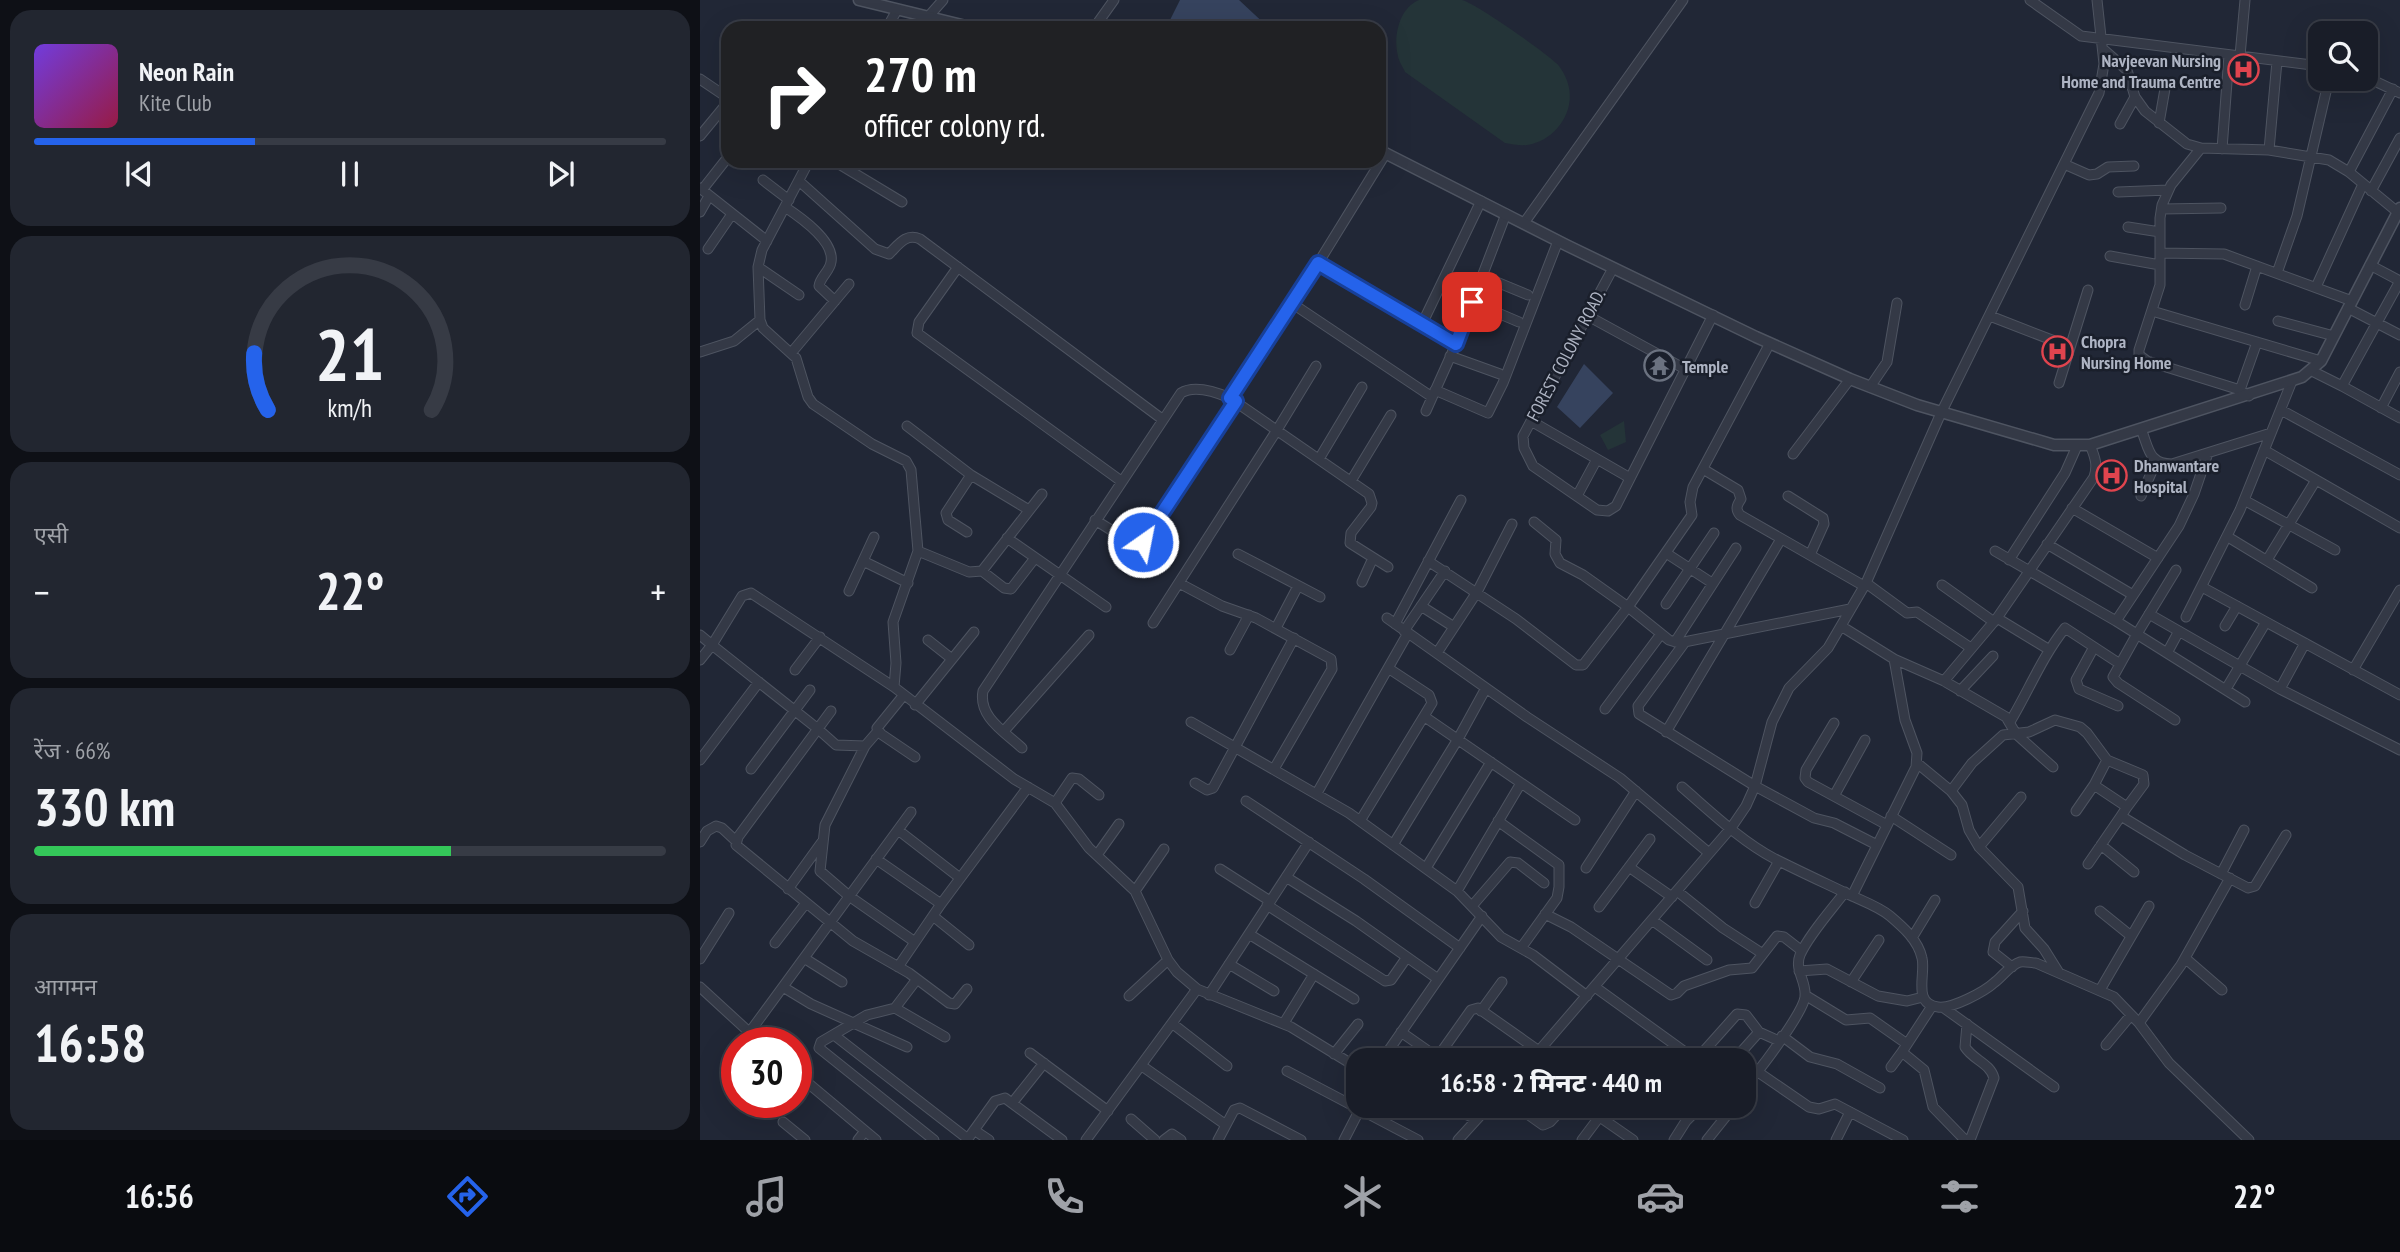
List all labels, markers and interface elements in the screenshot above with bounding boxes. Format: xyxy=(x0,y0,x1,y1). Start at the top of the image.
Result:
map controls xyxy=(2308,21,2378,91)
button: search xyxy=(2308,21,2378,91)
text: 270 m xyxy=(864,42,977,106)
icon: right xyxy=(749,49,840,140)
place label: Navjeevan Nursing Home and Trauma Centre xyxy=(2061,49,2221,93)
hospital icon: Navjeevan Nursing Home and Trauma Centre xyxy=(2227,53,2261,87)
text: Neon Rain xyxy=(139,55,234,88)
text: Kite Club xyxy=(139,88,212,117)
text: officer colony rd. xyxy=(864,104,1046,146)
icon: previous xyxy=(120,155,158,193)
icon: pause xyxy=(331,155,369,193)
icon: next xyxy=(542,155,580,193)
pin xyxy=(1442,272,1502,332)
icon: arrive xyxy=(1453,283,1491,321)
street label: FOREST COLONY ROAD. xyxy=(1521,285,1611,425)
text: 21 xyxy=(315,306,385,400)
place label: Chopra Nursing Home xyxy=(2081,330,2172,374)
hospital icon: Chopra Nursing Home xyxy=(2041,334,2075,368)
temple icon: Temple xyxy=(1642,349,1676,383)
place label: Temple xyxy=(1682,355,1729,378)
text: km/h xyxy=(328,392,372,424)
place label: Dhanwantare Hospital xyxy=(2134,454,2219,498)
hospital icon: Dhanwantare Hospital xyxy=(2094,458,2128,492)
position arrow xyxy=(1106,505,1180,579)
text: एसी xyxy=(34,520,68,549)
text: 22° xyxy=(316,557,384,624)
text: − xyxy=(34,567,50,616)
text: + xyxy=(650,567,666,616)
text: रेंज · 66% xyxy=(34,736,110,765)
text: 330 km xyxy=(34,773,175,840)
text: आगमन xyxy=(34,972,97,1001)
text: 16:58 xyxy=(34,1009,146,1076)
speed limit sign: 30 xyxy=(721,1027,812,1118)
text: 16:58 · 2 मिनट · 440 m xyxy=(1440,1066,1662,1099)
icon: directions xyxy=(443,1172,492,1221)
icon: music xyxy=(742,1172,791,1221)
icon: phone xyxy=(1040,1172,1089,1221)
icon: climate xyxy=(1338,1172,1387,1221)
icon: car xyxy=(1636,1172,1685,1221)
icon: filters xyxy=(1935,1172,1984,1221)
text: 16:56 xyxy=(125,1175,194,1217)
text: 22° xyxy=(2233,1175,2275,1217)

